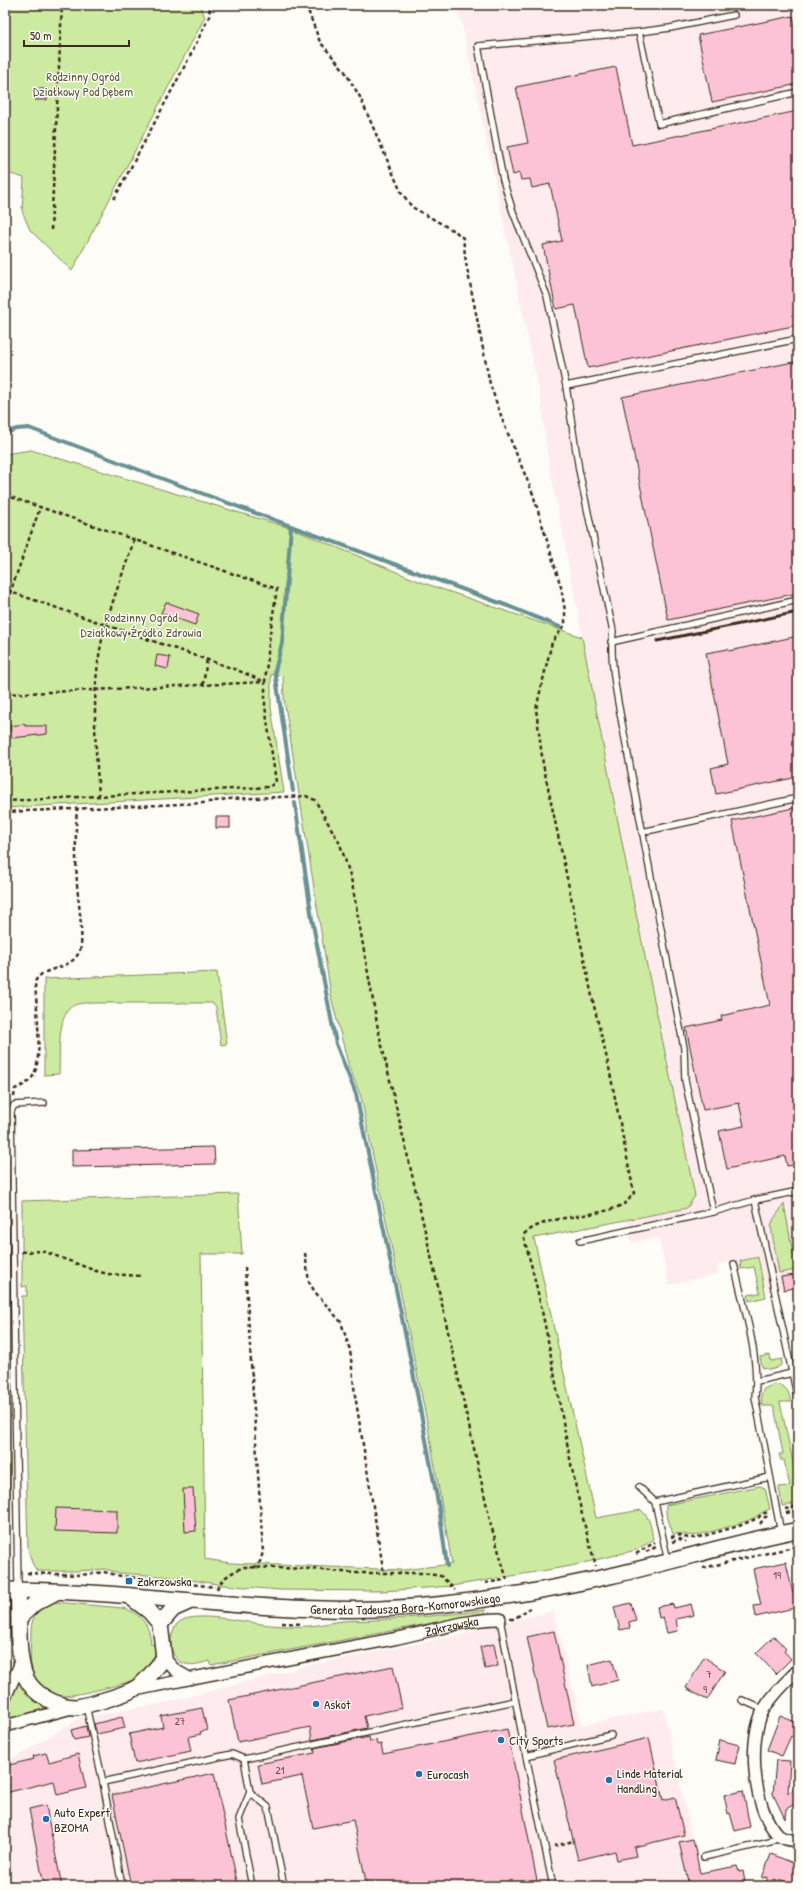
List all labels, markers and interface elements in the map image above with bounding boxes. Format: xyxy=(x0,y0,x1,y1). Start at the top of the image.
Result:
scale bar xyxy=(24,22,129,48)
text: 50 m xyxy=(30,27,51,44)
park label: Rodzinny Ogród Działkowy Pod Dębem xyxy=(33,67,133,100)
park label: Rodzinny Ogród Działkowy Źródło Zdrowia xyxy=(81,608,201,641)
house number: 19 xyxy=(773,1568,781,1582)
place label: Zakrzowska xyxy=(137,1572,191,1590)
marker: Zakrzowska xyxy=(124,1576,134,1586)
street label: Generała Tadeusza Bora-Komorowskiego xyxy=(310,1588,501,1618)
street label: Zakrzowska xyxy=(423,1612,479,1640)
house number: 7 xyxy=(706,1667,712,1681)
house number: 9 xyxy=(703,1682,707,1696)
place label: Askot xyxy=(324,1695,351,1713)
marker: Askot xyxy=(311,1699,321,1709)
house number: 27 xyxy=(175,1714,185,1728)
place label: City Sports xyxy=(509,1731,563,1749)
marker: City Sports xyxy=(496,1735,506,1745)
house number: 21 xyxy=(275,1763,285,1777)
place label: Linde Material Handling xyxy=(617,1764,683,1797)
place label: Eurocash xyxy=(427,1765,469,1783)
marker: Eurocash xyxy=(414,1769,424,1779)
marker: Linde Material Handling xyxy=(604,1775,614,1785)
place label: Auto Expert BZOMA xyxy=(54,1803,111,1836)
marker: Auto Expert BZOMA xyxy=(41,1814,51,1824)

